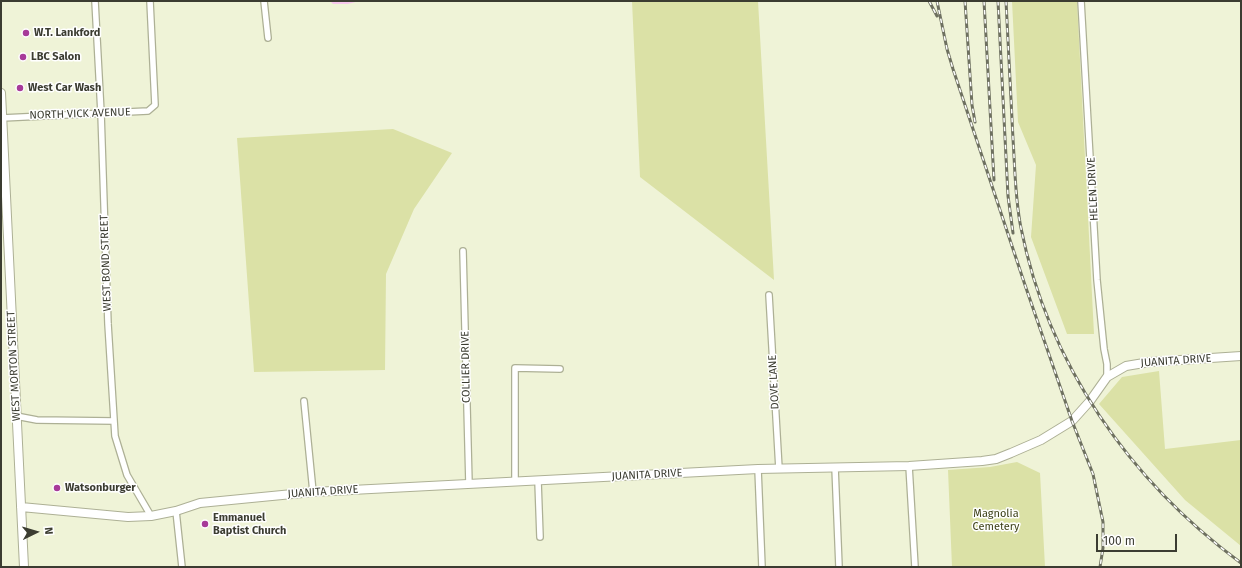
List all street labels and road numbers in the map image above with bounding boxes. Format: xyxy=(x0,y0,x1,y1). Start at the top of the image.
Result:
street label: NORTH VICK AVENUE xyxy=(29,106,131,122)
street label: HELEN DRIVE xyxy=(1085,157,1101,221)
street label: WEST BOND STREET xyxy=(98,215,114,311)
street label: WEST MORTON STREET xyxy=(5,310,23,422)
street label: COLLIER DRIVE xyxy=(459,331,473,403)
street label: JUANITA DRIVE xyxy=(1140,352,1212,370)
street label: DOVE LANE xyxy=(766,354,782,410)
street label: JUANITA DRIVE xyxy=(611,467,683,483)
street label: JUANITA DRIVE xyxy=(287,483,359,501)

